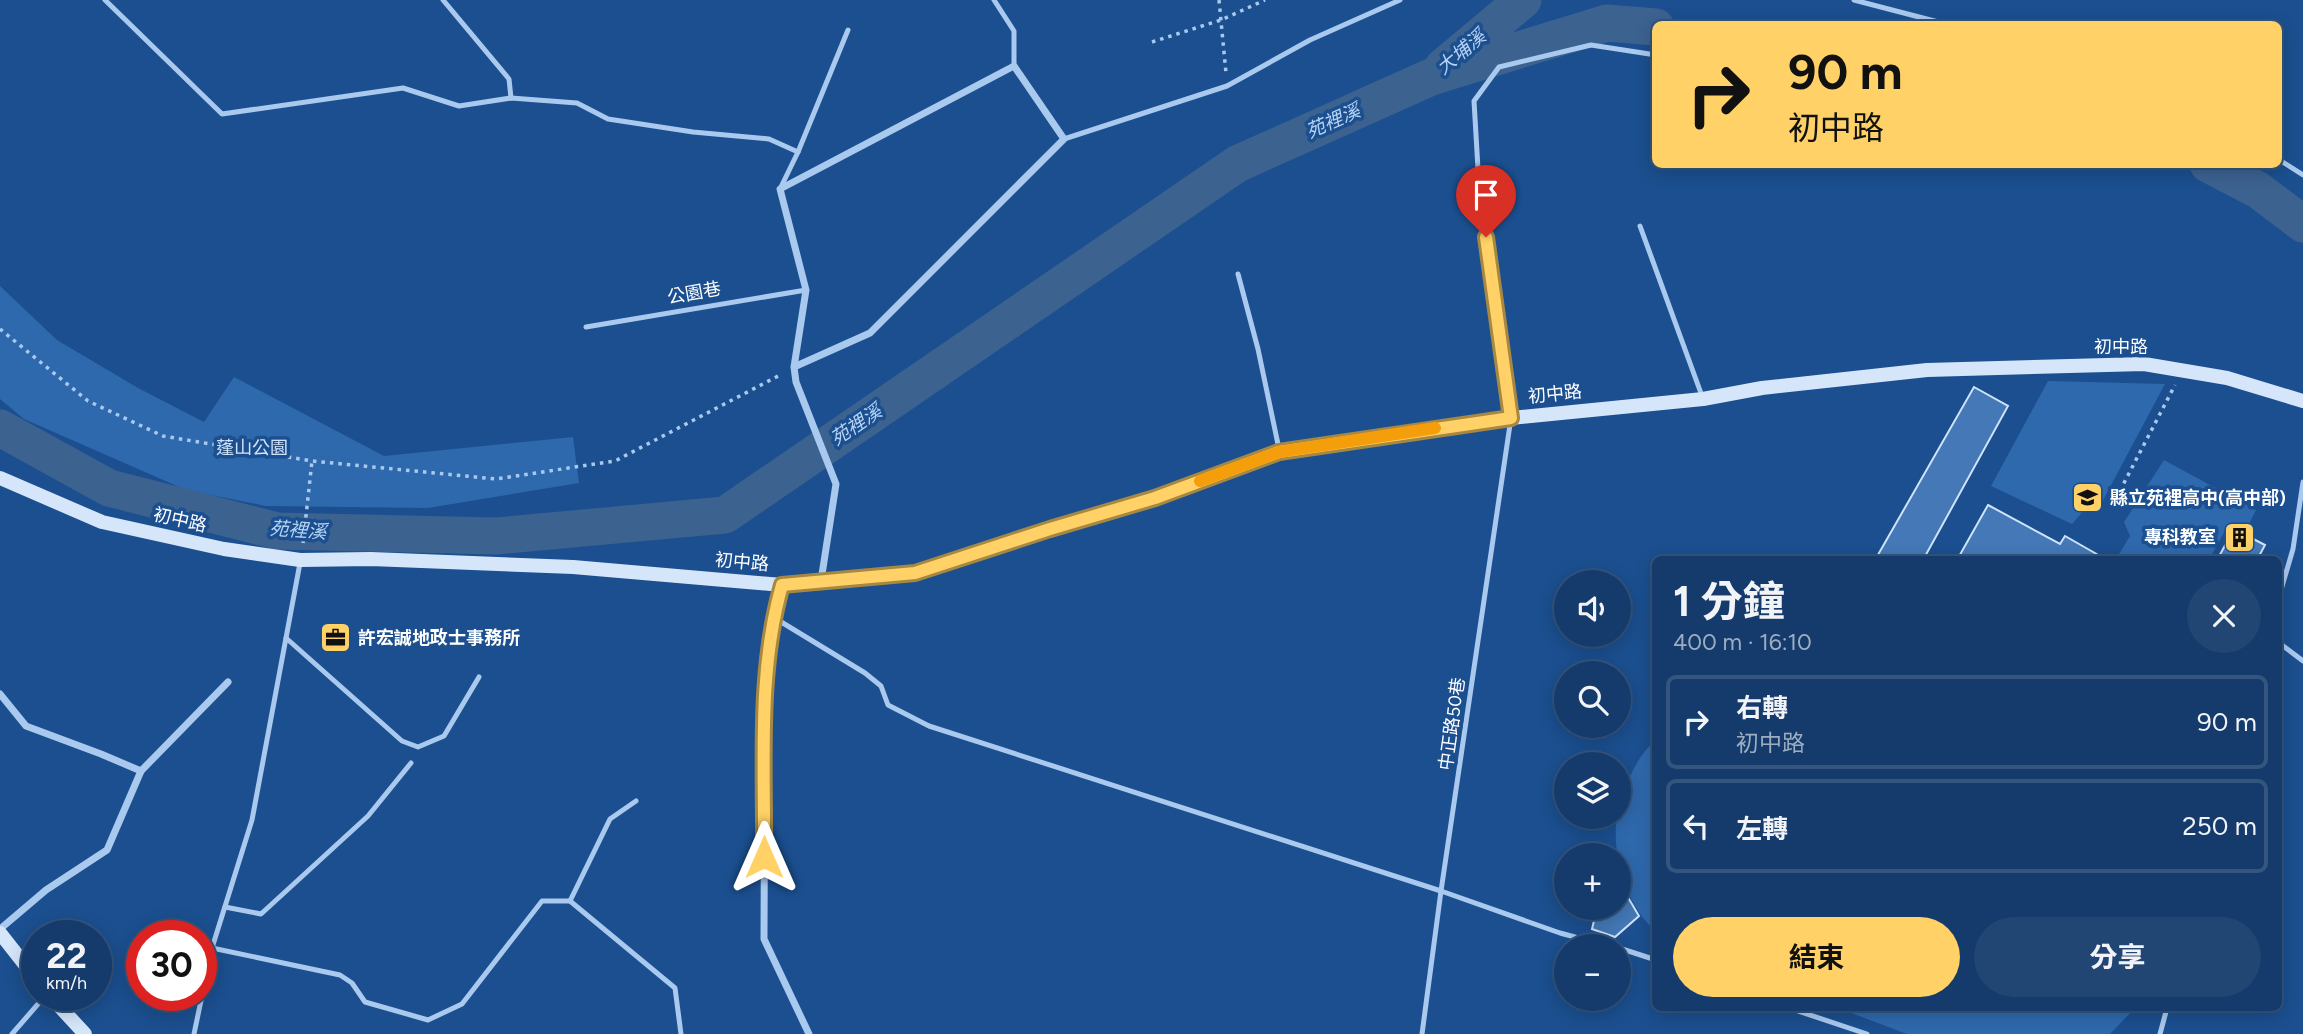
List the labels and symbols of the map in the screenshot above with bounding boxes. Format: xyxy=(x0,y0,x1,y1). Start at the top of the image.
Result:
water label: 大埔溪 xyxy=(1432,23,1493,79)
water label: 苑裡溪 xyxy=(1302,98,1366,143)
pin xyxy=(1456,165,1516,237)
street label: 公園巷 xyxy=(666,277,722,309)
street label: 初中路 xyxy=(2094,336,2148,358)
street label: 初中路 xyxy=(1527,380,1583,408)
water label: 苑裡溪 xyxy=(826,398,889,450)
park label: 蓬山公園 xyxy=(216,437,288,459)
school or university icon: 縣立苑裡高中(高中部) xyxy=(2070,481,2104,515)
place label: 縣立苑裡高中(高中部) xyxy=(2110,487,2286,509)
street label: 初中路 xyxy=(151,503,209,537)
water label: 苑裡溪 xyxy=(269,517,330,544)
building icon: 專科教室 xyxy=(2222,520,2256,554)
place label: 專科教室 xyxy=(2144,526,2216,548)
street label: 初中路 xyxy=(714,549,770,575)
office icon: 許宏誠地政士事務所 xyxy=(318,621,352,655)
place label: 許宏誠地政士事務所 xyxy=(358,627,520,649)
street label: 中正路50巷 xyxy=(1435,676,1469,772)
position arrow xyxy=(727,820,801,894)
speed limit sign: 30 xyxy=(126,920,217,1011)

